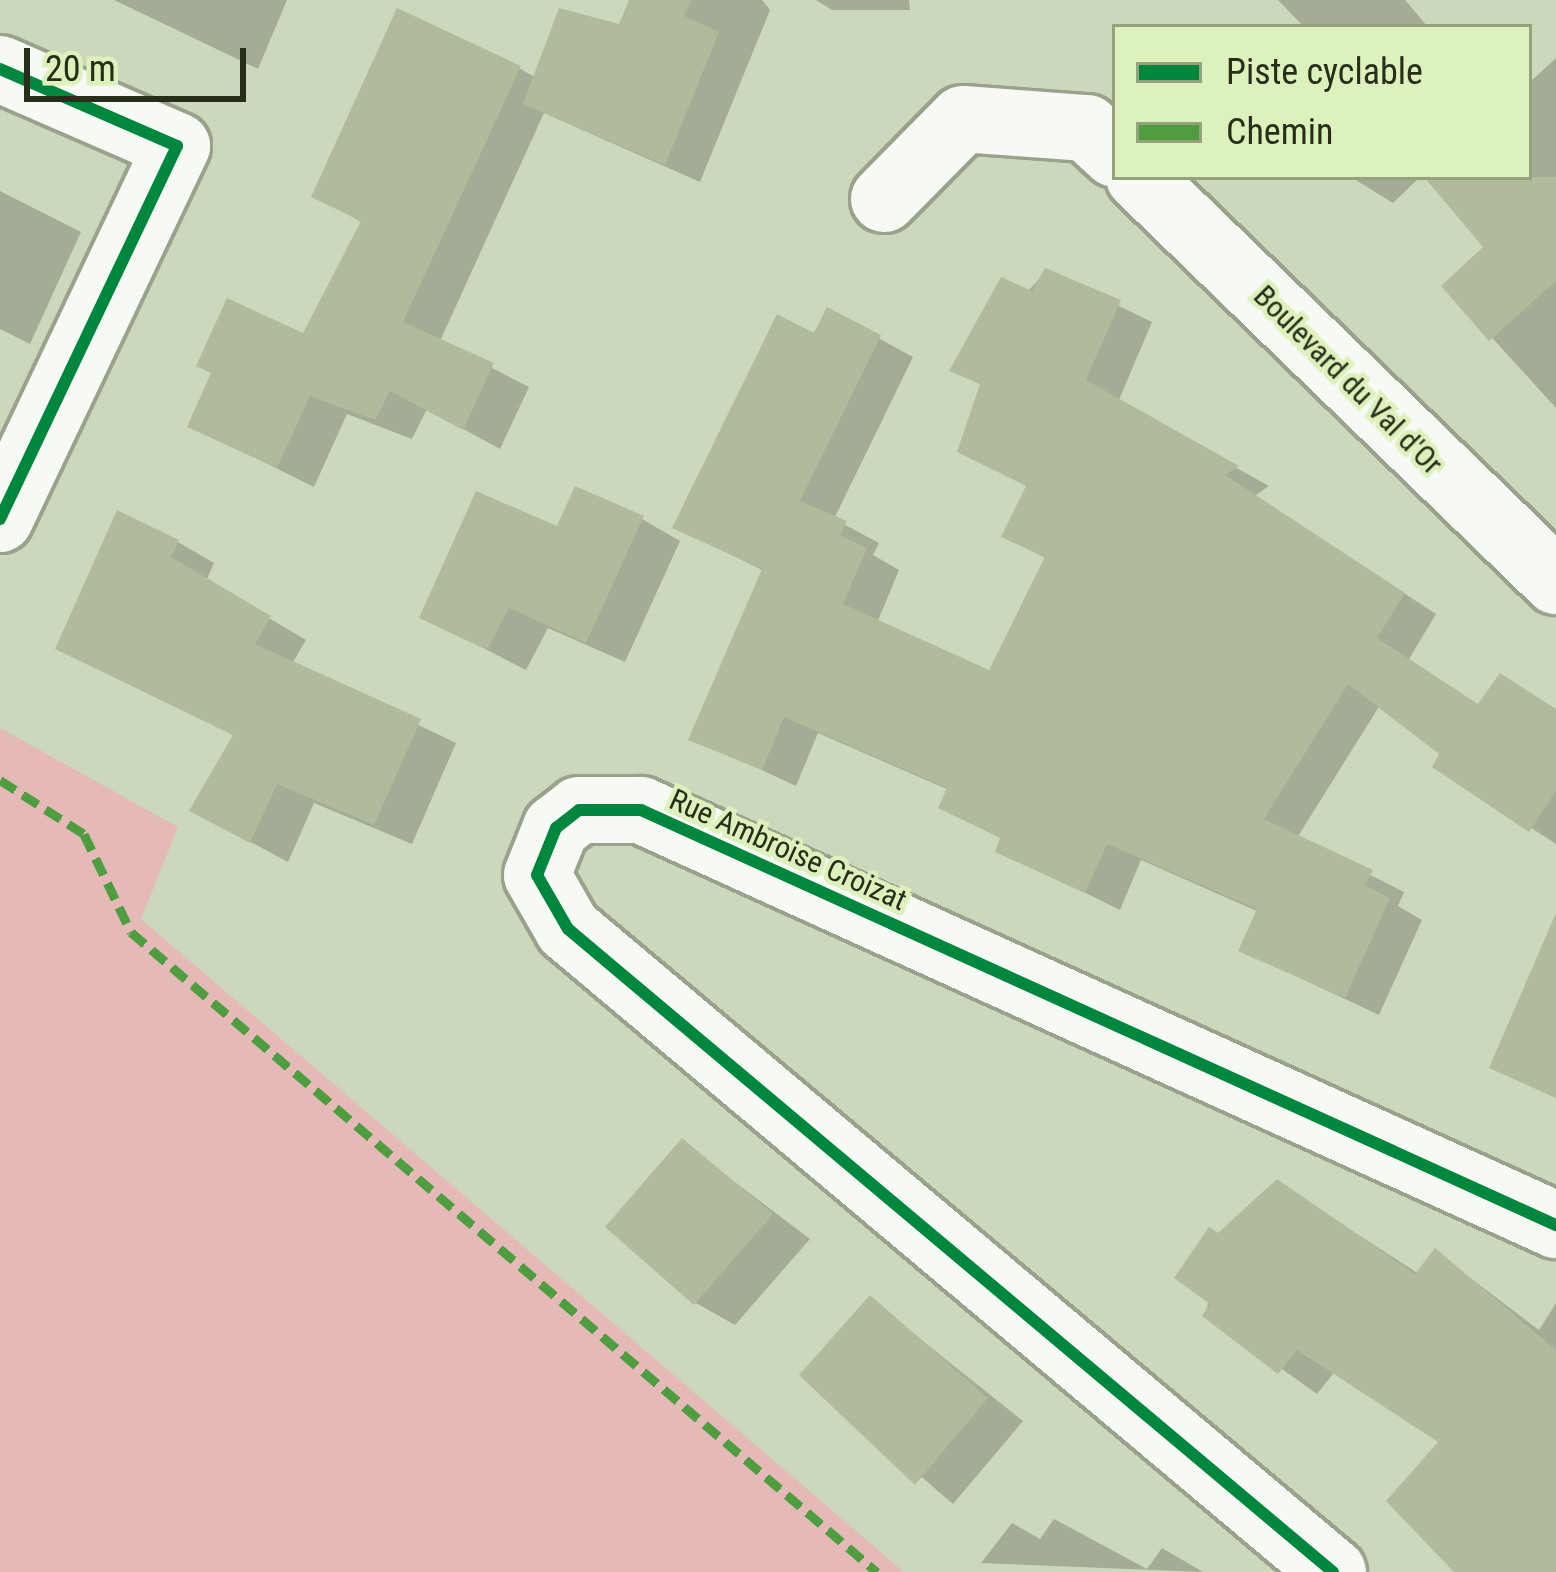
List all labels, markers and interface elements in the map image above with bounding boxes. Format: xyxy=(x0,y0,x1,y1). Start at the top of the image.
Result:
scale bar xyxy=(30,24,252,98)
legend xyxy=(1112,24,1532,180)
text: 20 m xyxy=(45,48,116,90)
text: Piste cyclable xyxy=(1226,51,1423,93)
text: Chemin xyxy=(1226,111,1333,153)
street label: Boulevard du Val d'Or xyxy=(1246,278,1450,482)
street label: Rue Ambroise Croizat xyxy=(664,782,912,918)

